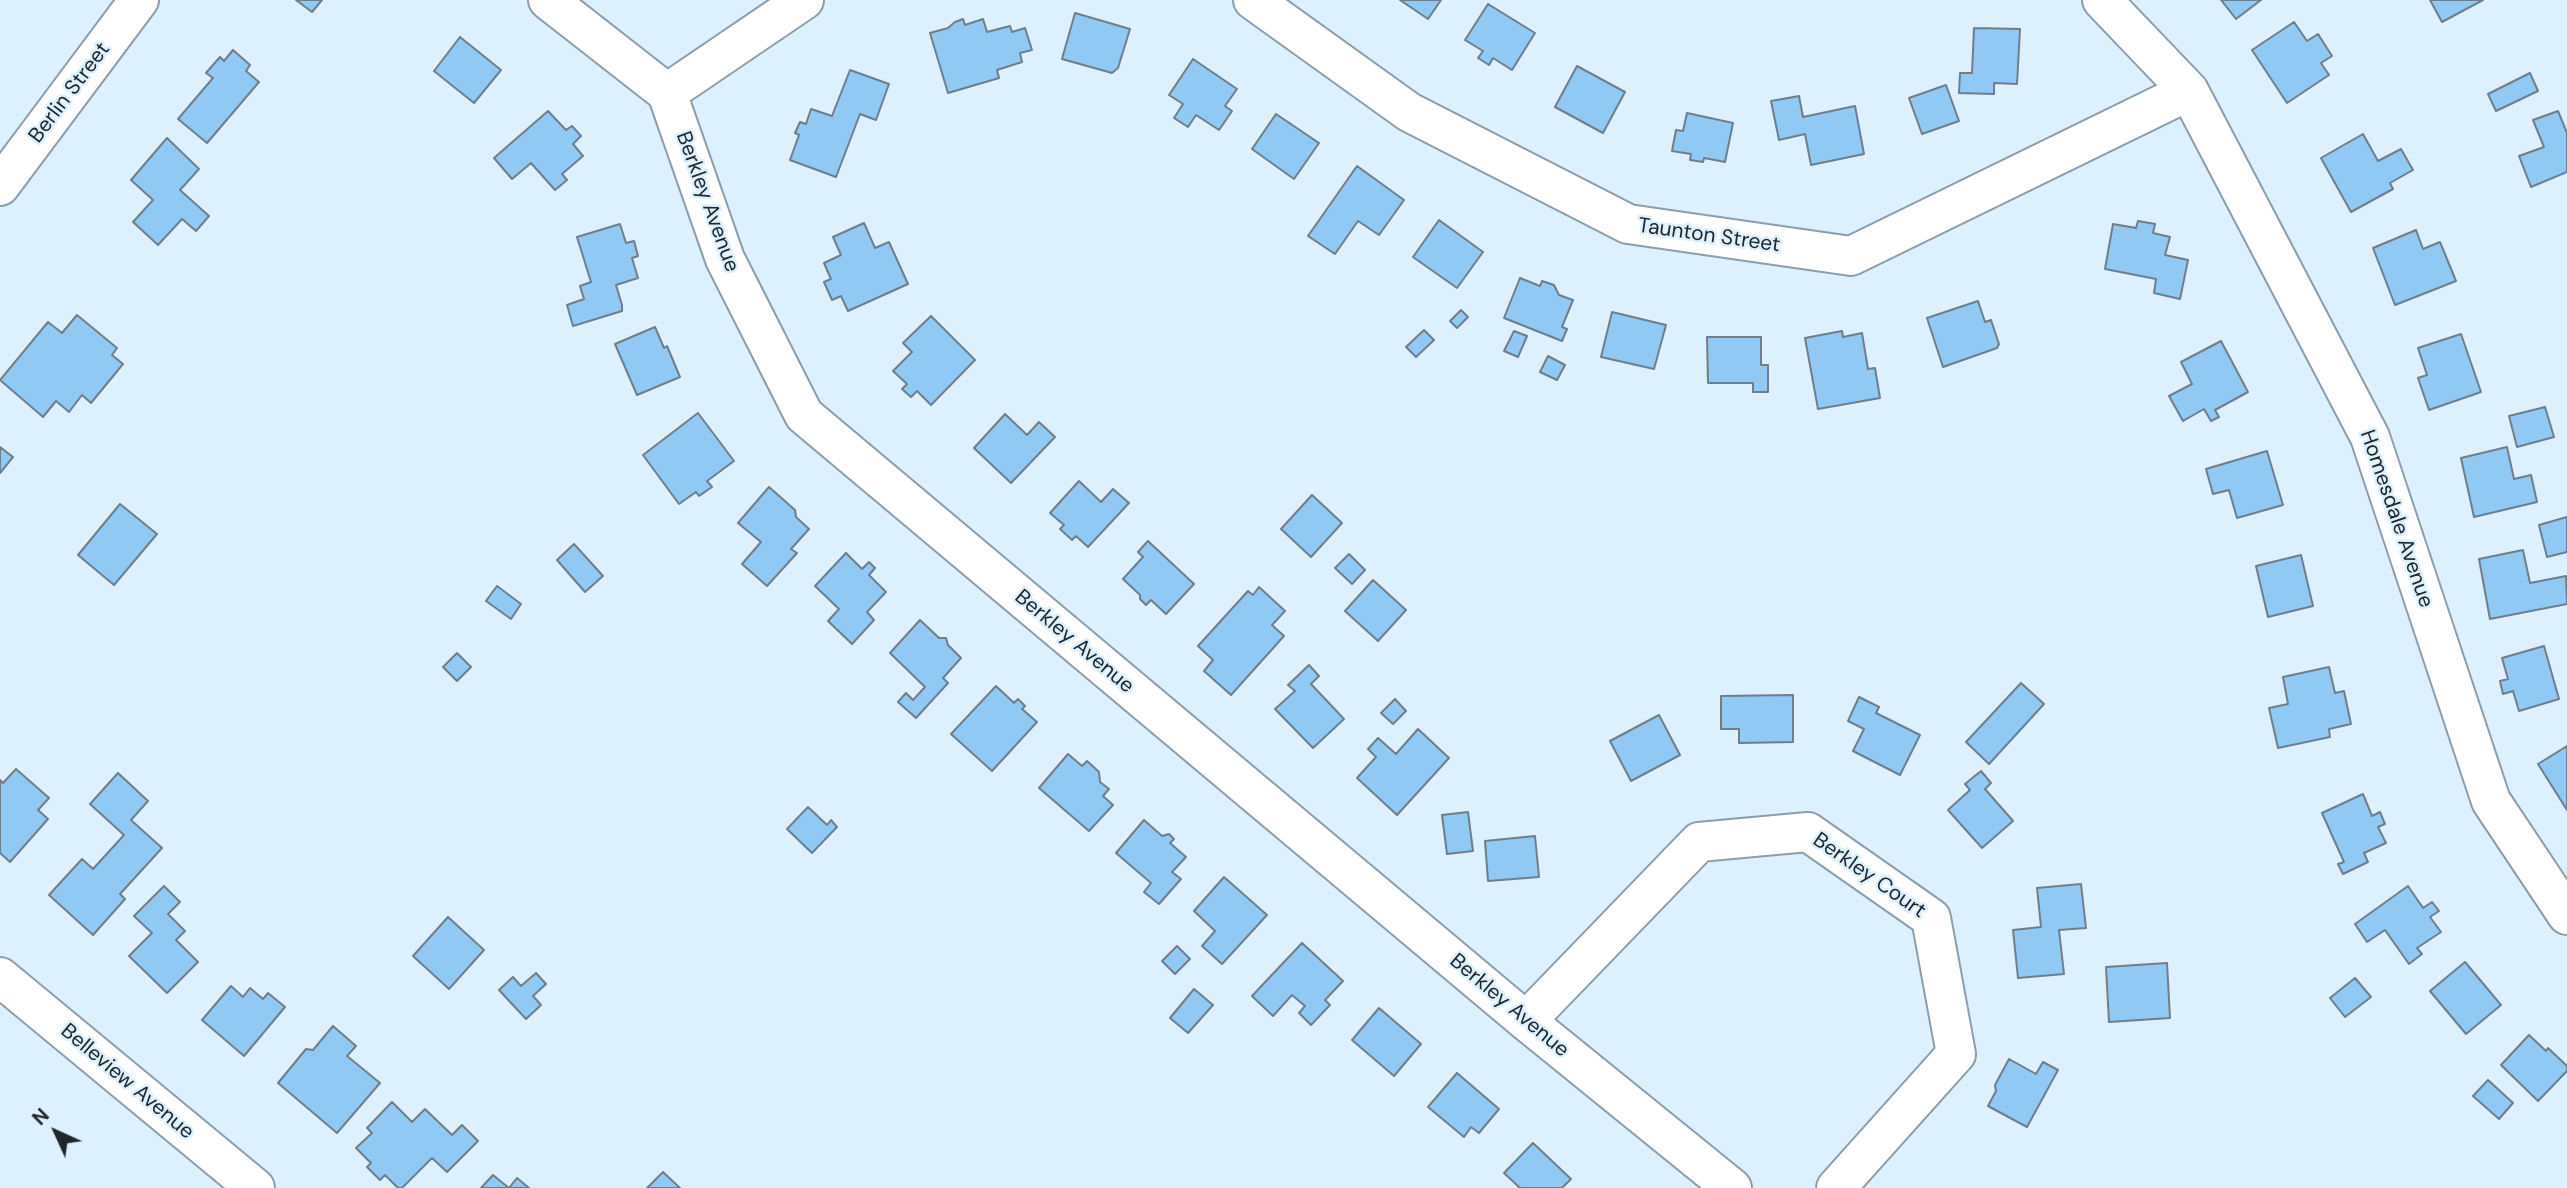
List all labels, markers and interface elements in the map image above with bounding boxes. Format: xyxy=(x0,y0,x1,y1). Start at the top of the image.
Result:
street label: Berlin Street xyxy=(24,38,116,148)
street label: Berkley Avenue xyxy=(670,128,744,276)
street label: Taunton Street xyxy=(1636,214,1782,258)
street label: Homesdale Avenue xyxy=(2354,427,2438,611)
street label: Berkley Avenue xyxy=(1009,585,1139,699)
street label: Berkley Court xyxy=(1808,828,1930,924)
street label: Berkley Avenue xyxy=(1444,949,1574,1063)
street label: Belleview Avenue xyxy=(55,1019,199,1145)
north arrow xyxy=(21,1097,91,1167)
text: N xyxy=(27,1103,55,1131)

